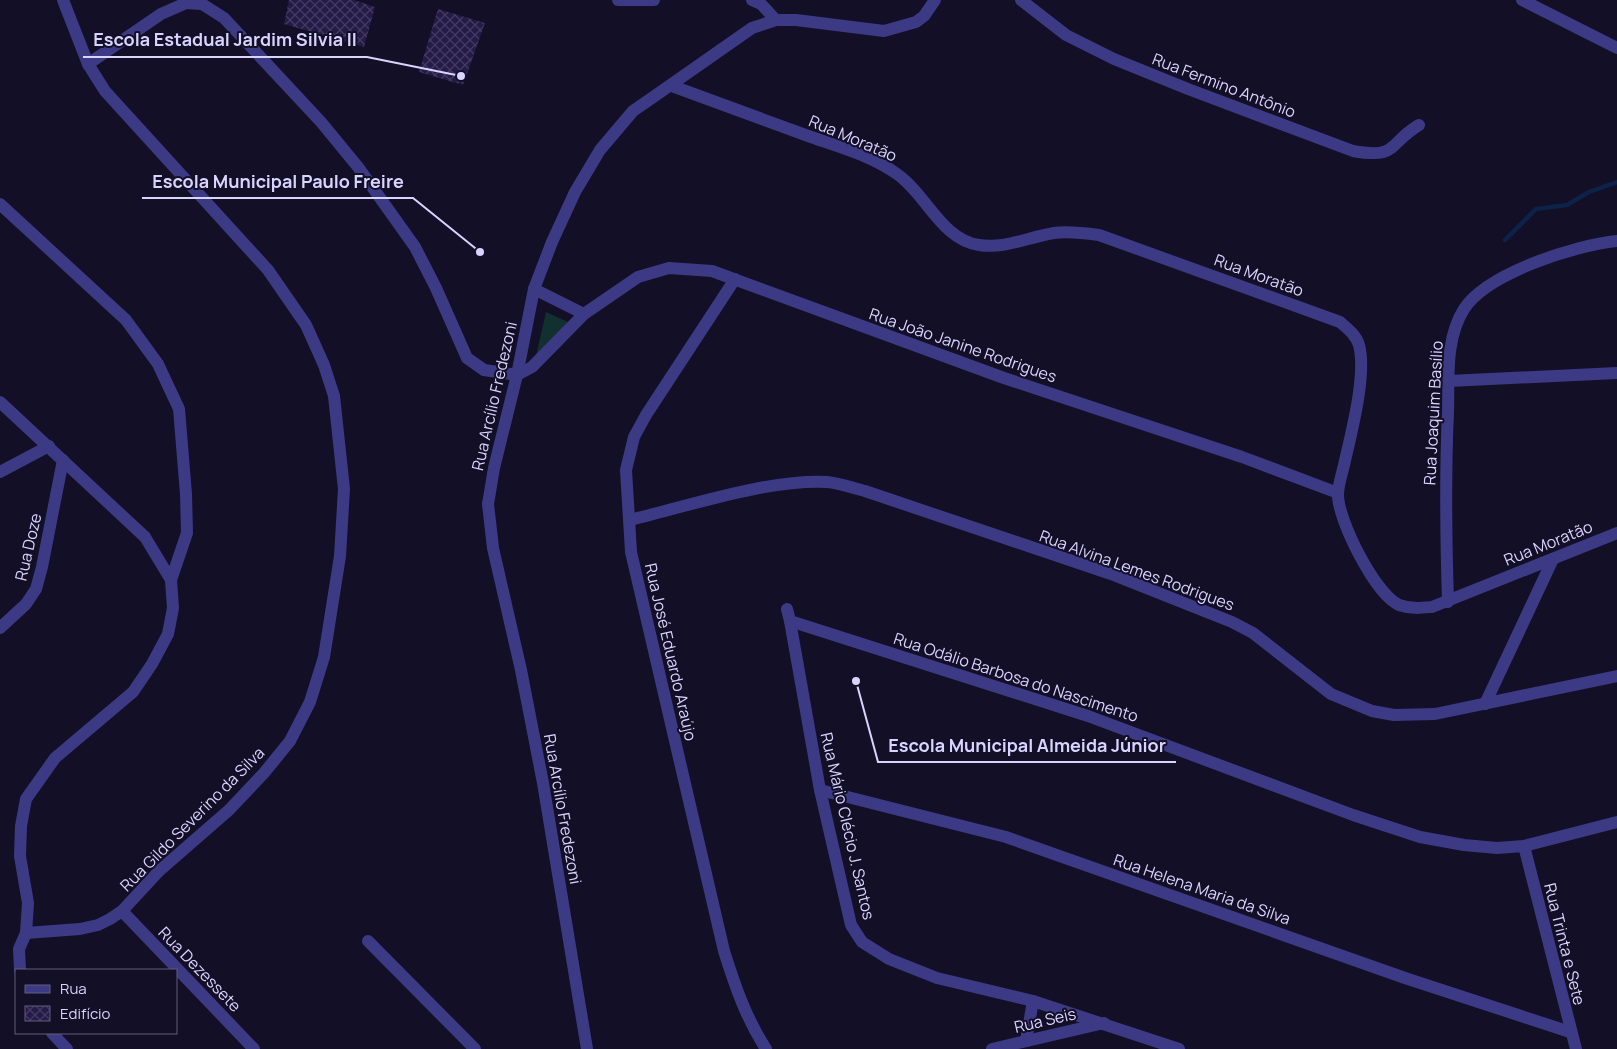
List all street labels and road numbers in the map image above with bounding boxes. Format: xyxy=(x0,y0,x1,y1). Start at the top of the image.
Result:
street label: Rua Fermino Antônio xyxy=(1149,48,1299,122)
street label: Rua Moratão xyxy=(806,110,900,166)
street label: Rua Moratão xyxy=(1211,249,1307,301)
street label: Rua João Janine Rodrigues xyxy=(866,303,1060,387)
street label: Rua Arcílio Fredezoni xyxy=(466,319,522,473)
street label: Rua Joaquim Basílio xyxy=(1418,340,1448,486)
street label: Rua Doze xyxy=(10,511,46,583)
street label: Rua Moratão xyxy=(1500,515,1596,571)
street label: Rua Alvina Lemes Rodrigues xyxy=(1036,524,1238,616)
street label: Rua José Eduardo Araújo xyxy=(640,561,702,743)
street label: Rua Odálio Barbosa do Nascimento xyxy=(891,627,1141,727)
street label: Rua Mário Clécio J. Santos xyxy=(816,730,880,922)
street label: Rua Arcílio Fredezoni xyxy=(539,732,587,886)
street label: Rua Gildo Severino da Silva xyxy=(115,742,269,896)
street label: Rua Helena Maria da Silva xyxy=(1111,848,1293,930)
street label: Rua Trinta e Sete xyxy=(1539,881,1591,1007)
street label: Rua Dezessete xyxy=(154,922,246,1016)
street label: Rua Seis xyxy=(1012,1002,1078,1038)

